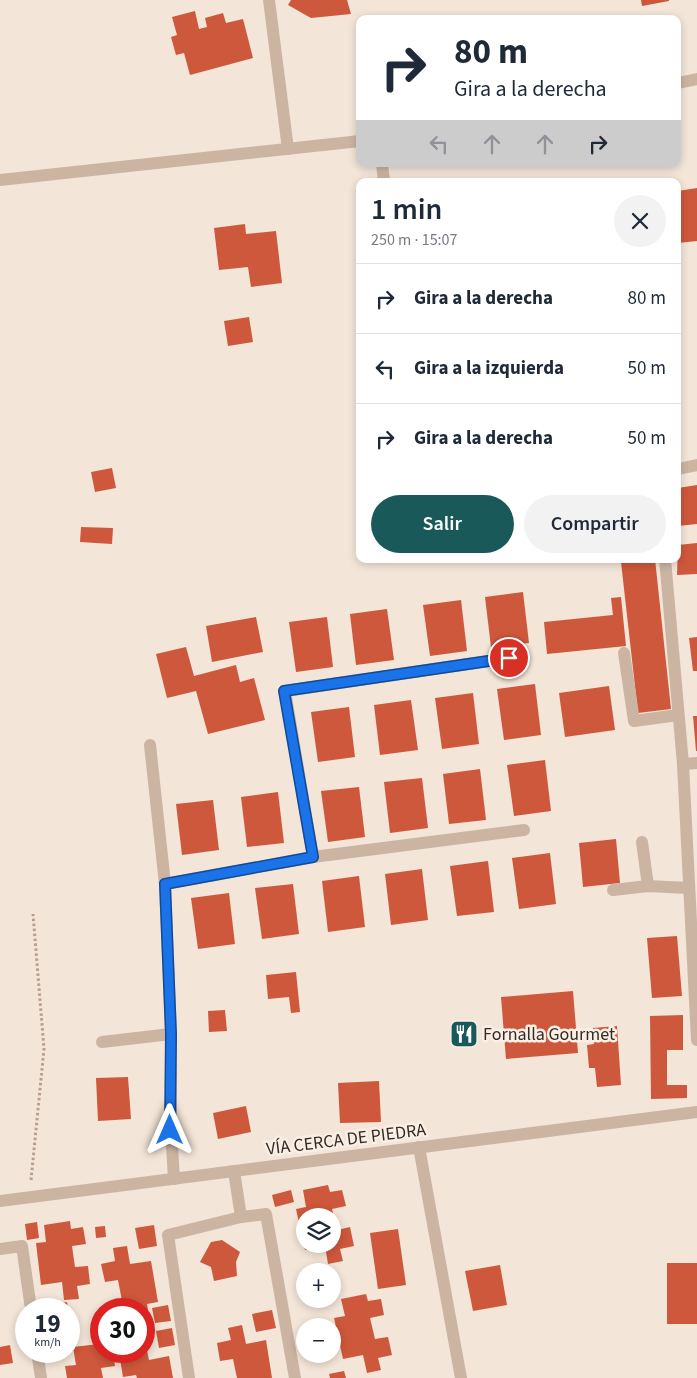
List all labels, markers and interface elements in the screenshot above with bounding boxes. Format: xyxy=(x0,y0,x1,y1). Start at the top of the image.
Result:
text: 80 m xyxy=(454,27,528,77)
icon: right xyxy=(371,35,436,100)
text: Gira a la derecha xyxy=(454,73,607,105)
icon: left xyxy=(425,130,453,158)
icon: ahead xyxy=(478,130,506,158)
icon: ahead xyxy=(531,130,559,158)
icon: right xyxy=(584,130,612,158)
text: 1 min xyxy=(371,188,442,231)
button: close xyxy=(614,195,666,247)
text: 250 m · 15:07 xyxy=(371,229,458,251)
icon: right xyxy=(371,285,399,313)
text: Gira a la derecha xyxy=(414,285,553,312)
text: 80 m xyxy=(628,285,666,312)
icon: left xyxy=(371,355,399,383)
text: Gira a la izquierda xyxy=(414,355,564,382)
text: 50 m xyxy=(628,355,666,382)
icon: right xyxy=(371,425,399,453)
text: Gira a la derecha xyxy=(414,425,553,452)
text: 50 m xyxy=(628,425,666,452)
button: Salir xyxy=(371,495,514,553)
button: Compartir xyxy=(524,495,666,553)
pin xyxy=(488,637,530,679)
icon: arrive xyxy=(495,644,523,672)
restaurant icon: Fornalla Gourmet xyxy=(449,1019,479,1049)
place label: Fornalla Gourmet xyxy=(483,1022,615,1047)
position arrow xyxy=(143,1103,195,1155)
street label: VÍA CERCA DE PIEDRA xyxy=(265,1117,428,1162)
map controls xyxy=(296,1208,341,1363)
button: layers xyxy=(296,1208,341,1253)
button: + xyxy=(296,1263,341,1308)
speed limit sign: 30 xyxy=(90,1298,155,1363)
text: 19 xyxy=(34,1306,61,1342)
button: − xyxy=(296,1318,341,1363)
text: km/h xyxy=(34,1334,61,1351)

